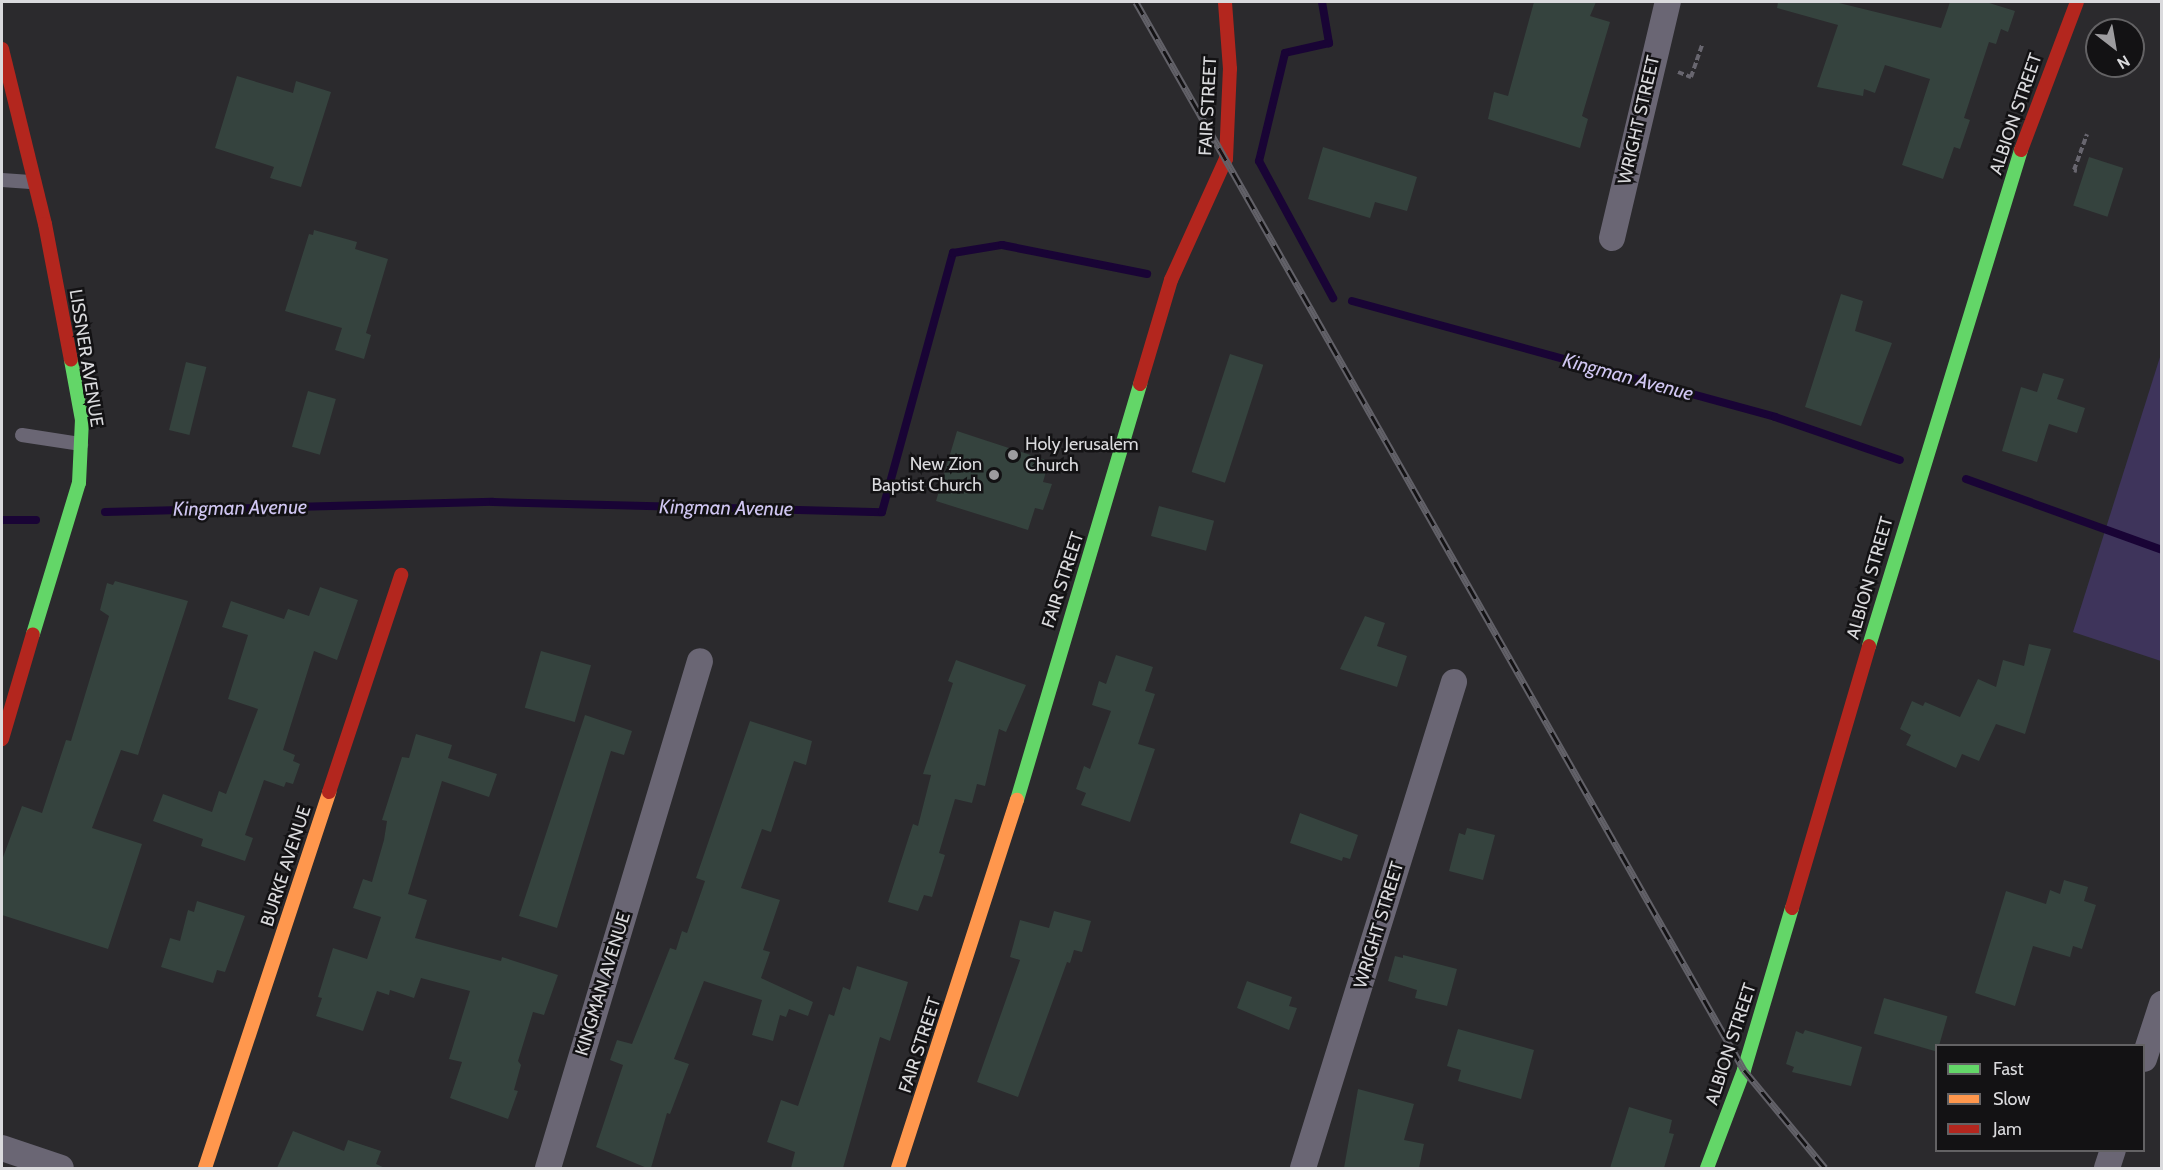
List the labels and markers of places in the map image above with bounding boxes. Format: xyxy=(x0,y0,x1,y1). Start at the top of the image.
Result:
place label: Holy Jerusalem Church xyxy=(1025,434,1139,476)
marker: Holy Jerusalem Church xyxy=(1006,448,1020,462)
place label: New Zion Baptist Church xyxy=(872,454,982,496)
marker: New Zion Baptist Church xyxy=(987,468,1001,482)

